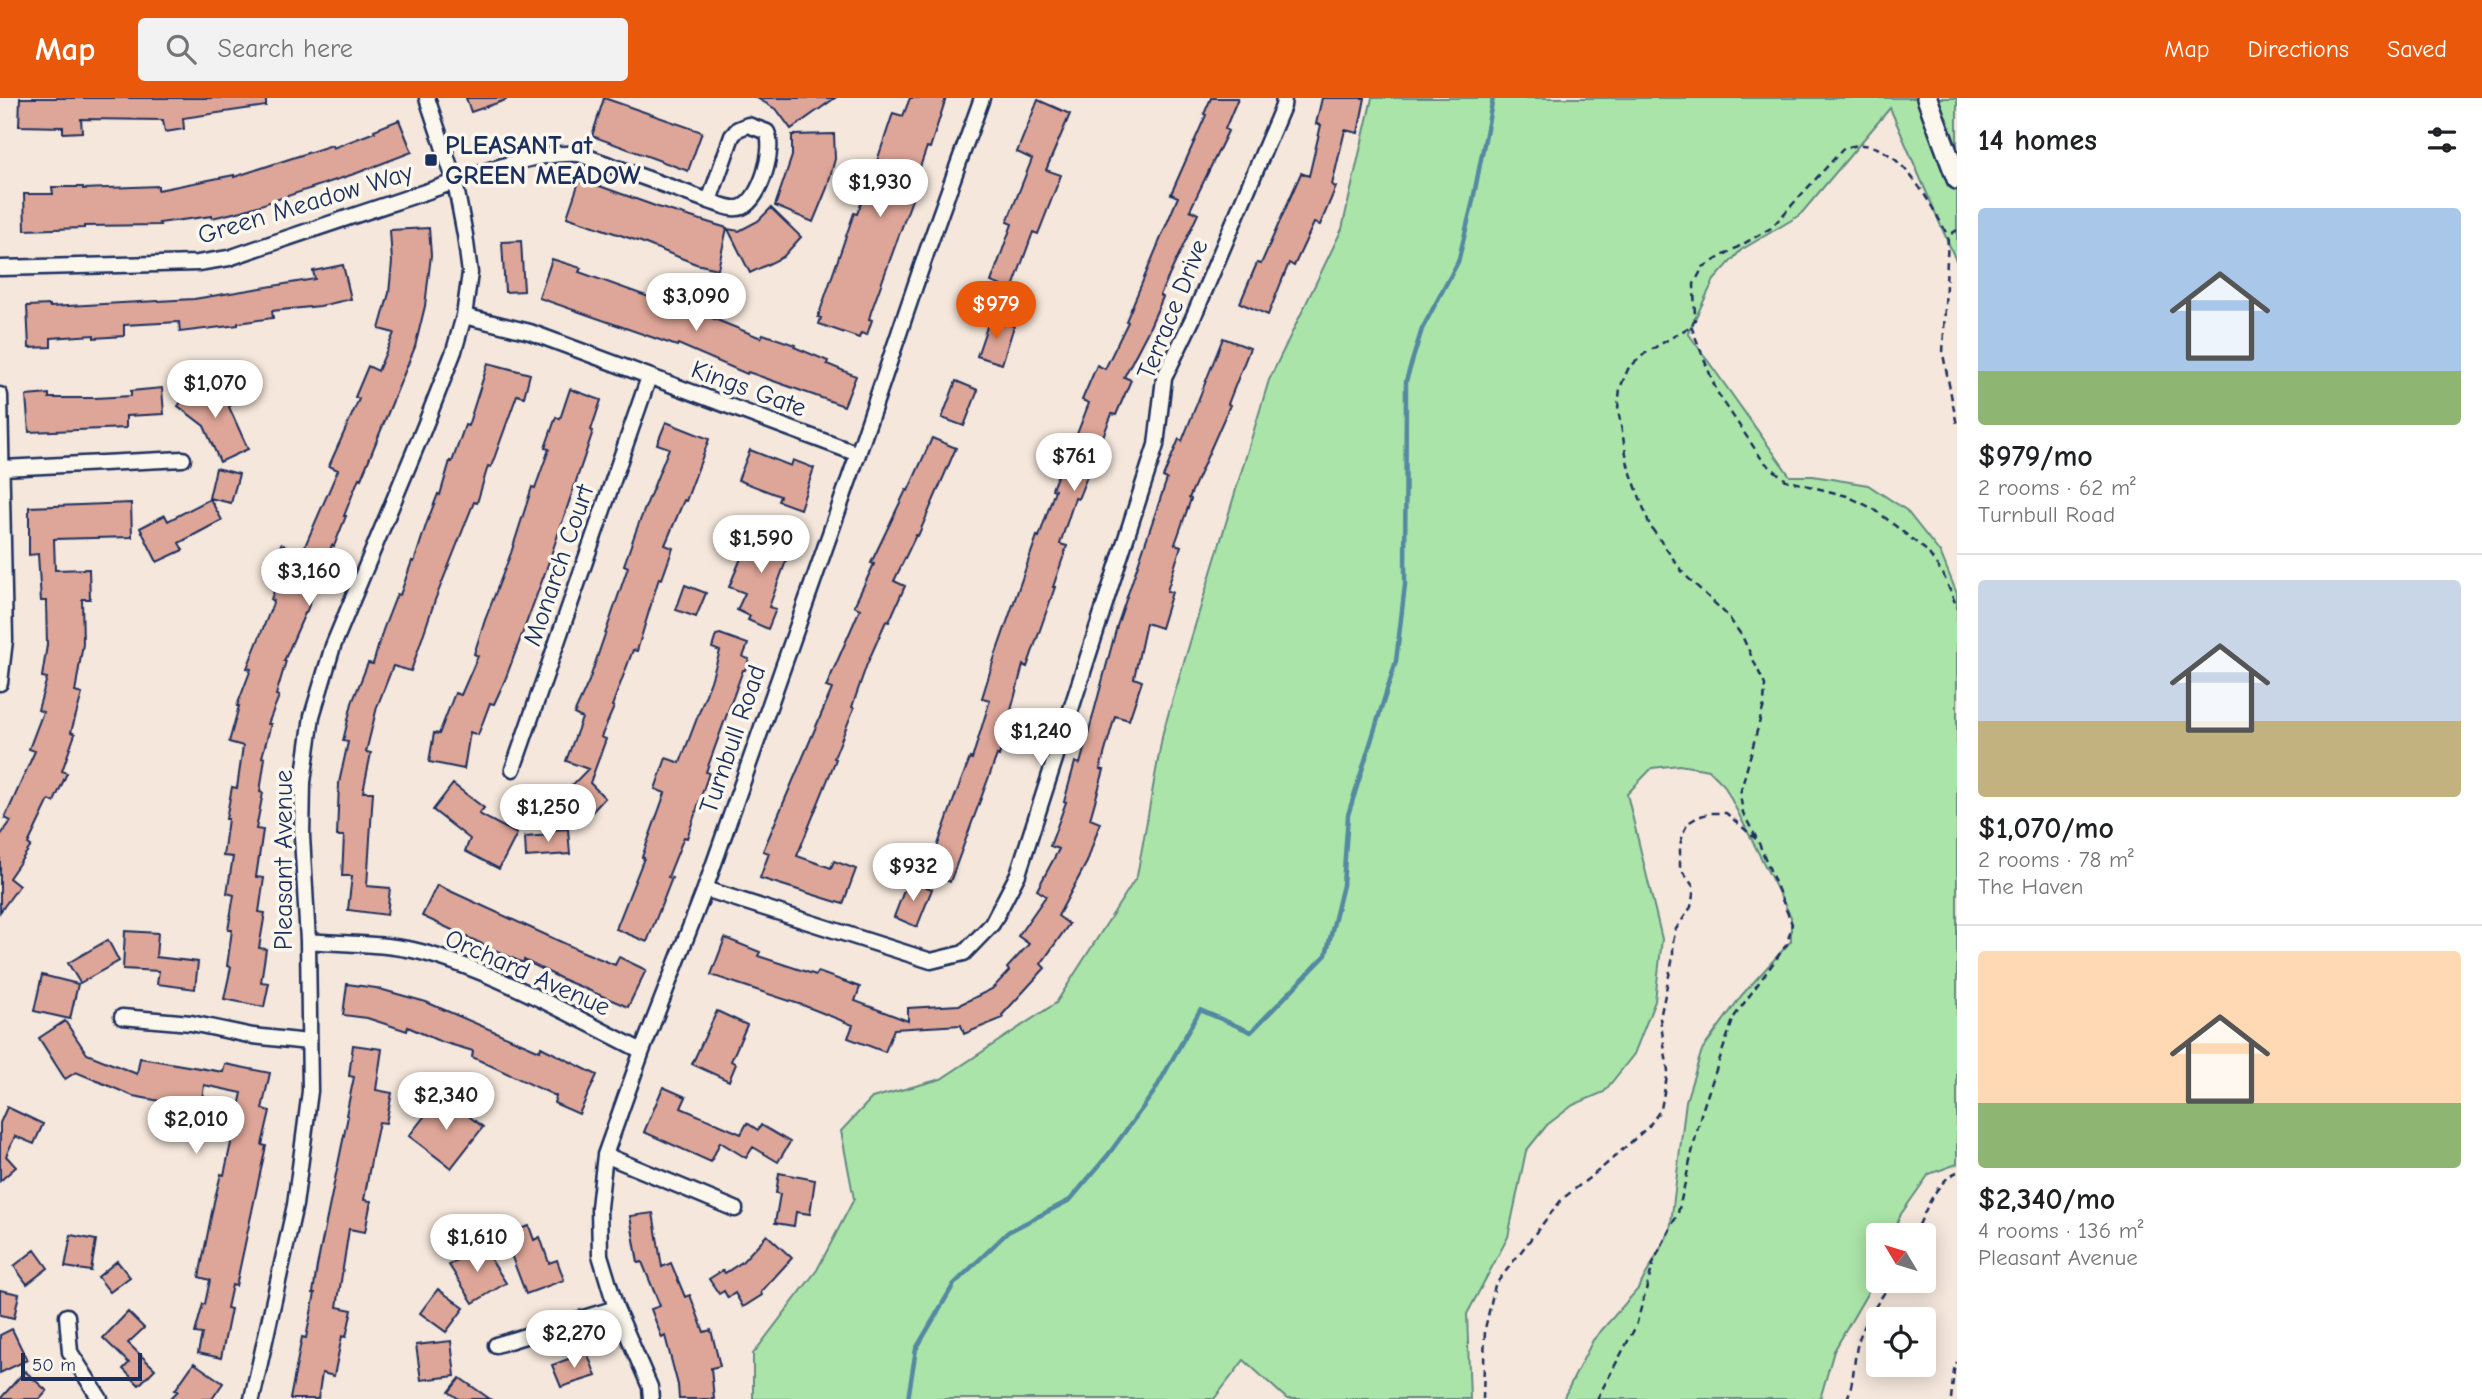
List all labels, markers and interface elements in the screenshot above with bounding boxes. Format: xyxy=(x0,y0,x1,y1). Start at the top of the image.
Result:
search box xyxy=(138,18,628,81)
text: Map xyxy=(35,30,96,68)
icon: search xyxy=(162,30,200,68)
text: Search here xyxy=(218,34,353,64)
text: Map xyxy=(2164,35,2210,63)
text: Directions xyxy=(2248,35,2349,63)
text: Saved xyxy=(2387,35,2447,63)
icon: filters xyxy=(2423,121,2461,159)
text: 14 homes xyxy=(1978,123,2097,158)
place label: PLEASANT at GREEN MEADOW xyxy=(445,131,641,191)
marker: PLEASANT at GREEN MEADOW xyxy=(423,152,439,168)
street label: Green Meadow Way xyxy=(194,157,417,251)
pin: $1,930 xyxy=(823,159,937,219)
text: $1,930 xyxy=(848,168,912,195)
street label: Terrace Drive xyxy=(1131,235,1215,384)
icon: home xyxy=(2157,253,2283,379)
pin: $3,090 xyxy=(639,274,753,333)
text: $3,090 xyxy=(662,282,730,309)
pin: $979 xyxy=(955,282,1037,341)
text: $979 xyxy=(972,290,1020,317)
street label: Kings Gate xyxy=(687,354,810,424)
pin: $1,070 xyxy=(158,360,272,420)
text: $1,070 xyxy=(183,369,247,396)
pin: $761 xyxy=(1033,434,1115,493)
text: $979/mo xyxy=(1978,439,2093,474)
text: $761 xyxy=(1052,442,1096,469)
text: 2 rooms · 62 m² xyxy=(1978,474,2136,501)
street label: Monarch Court xyxy=(517,479,601,650)
text: Turnbull Road xyxy=(1978,501,2115,528)
pin: $1,590 xyxy=(704,516,818,575)
text: $1,590 xyxy=(729,524,793,551)
pin: $3,160 xyxy=(252,548,366,608)
text: $3,160 xyxy=(277,557,341,584)
icon: home xyxy=(2157,625,2283,751)
street label: Turnbull Road xyxy=(694,661,772,817)
pin: $1,240 xyxy=(984,708,1098,768)
text: $1,240 xyxy=(1010,717,1072,744)
street label: Pleasant Avenue xyxy=(269,770,299,950)
pin: $1,250 xyxy=(491,784,605,844)
text: $1,250 xyxy=(516,793,580,820)
text: $1,070/mo xyxy=(1978,811,2114,846)
pin: $932 xyxy=(872,844,954,903)
text: 2 rooms · 78 m² xyxy=(1978,846,2134,873)
text: $932 xyxy=(889,852,937,879)
text: The Haven xyxy=(1978,873,2083,900)
street label: Orchard Avenue xyxy=(440,923,615,1023)
icon: home xyxy=(2157,996,2283,1122)
pin: $2,340 xyxy=(389,1072,503,1132)
text: $2,340 xyxy=(414,1081,478,1108)
pin: $2,010 xyxy=(139,1096,253,1156)
text: $2,010 xyxy=(163,1105,229,1132)
text: $2,340/mo xyxy=(1978,1182,2115,1217)
pin: $1,610 xyxy=(420,1214,534,1274)
text: 4 rooms · 136 m² xyxy=(1978,1217,2144,1244)
text: $1,610 xyxy=(446,1223,508,1250)
north arrow xyxy=(1866,1223,1936,1293)
map controls xyxy=(1866,1223,1936,1377)
text: Pleasant Avenue xyxy=(1978,1244,2138,1271)
button: locate xyxy=(1866,1307,1936,1377)
pin: $2,270 xyxy=(517,1310,631,1370)
text: $2,270 xyxy=(542,1319,606,1346)
scale bar xyxy=(21,1350,142,1382)
text: 50 m xyxy=(32,1354,76,1376)

